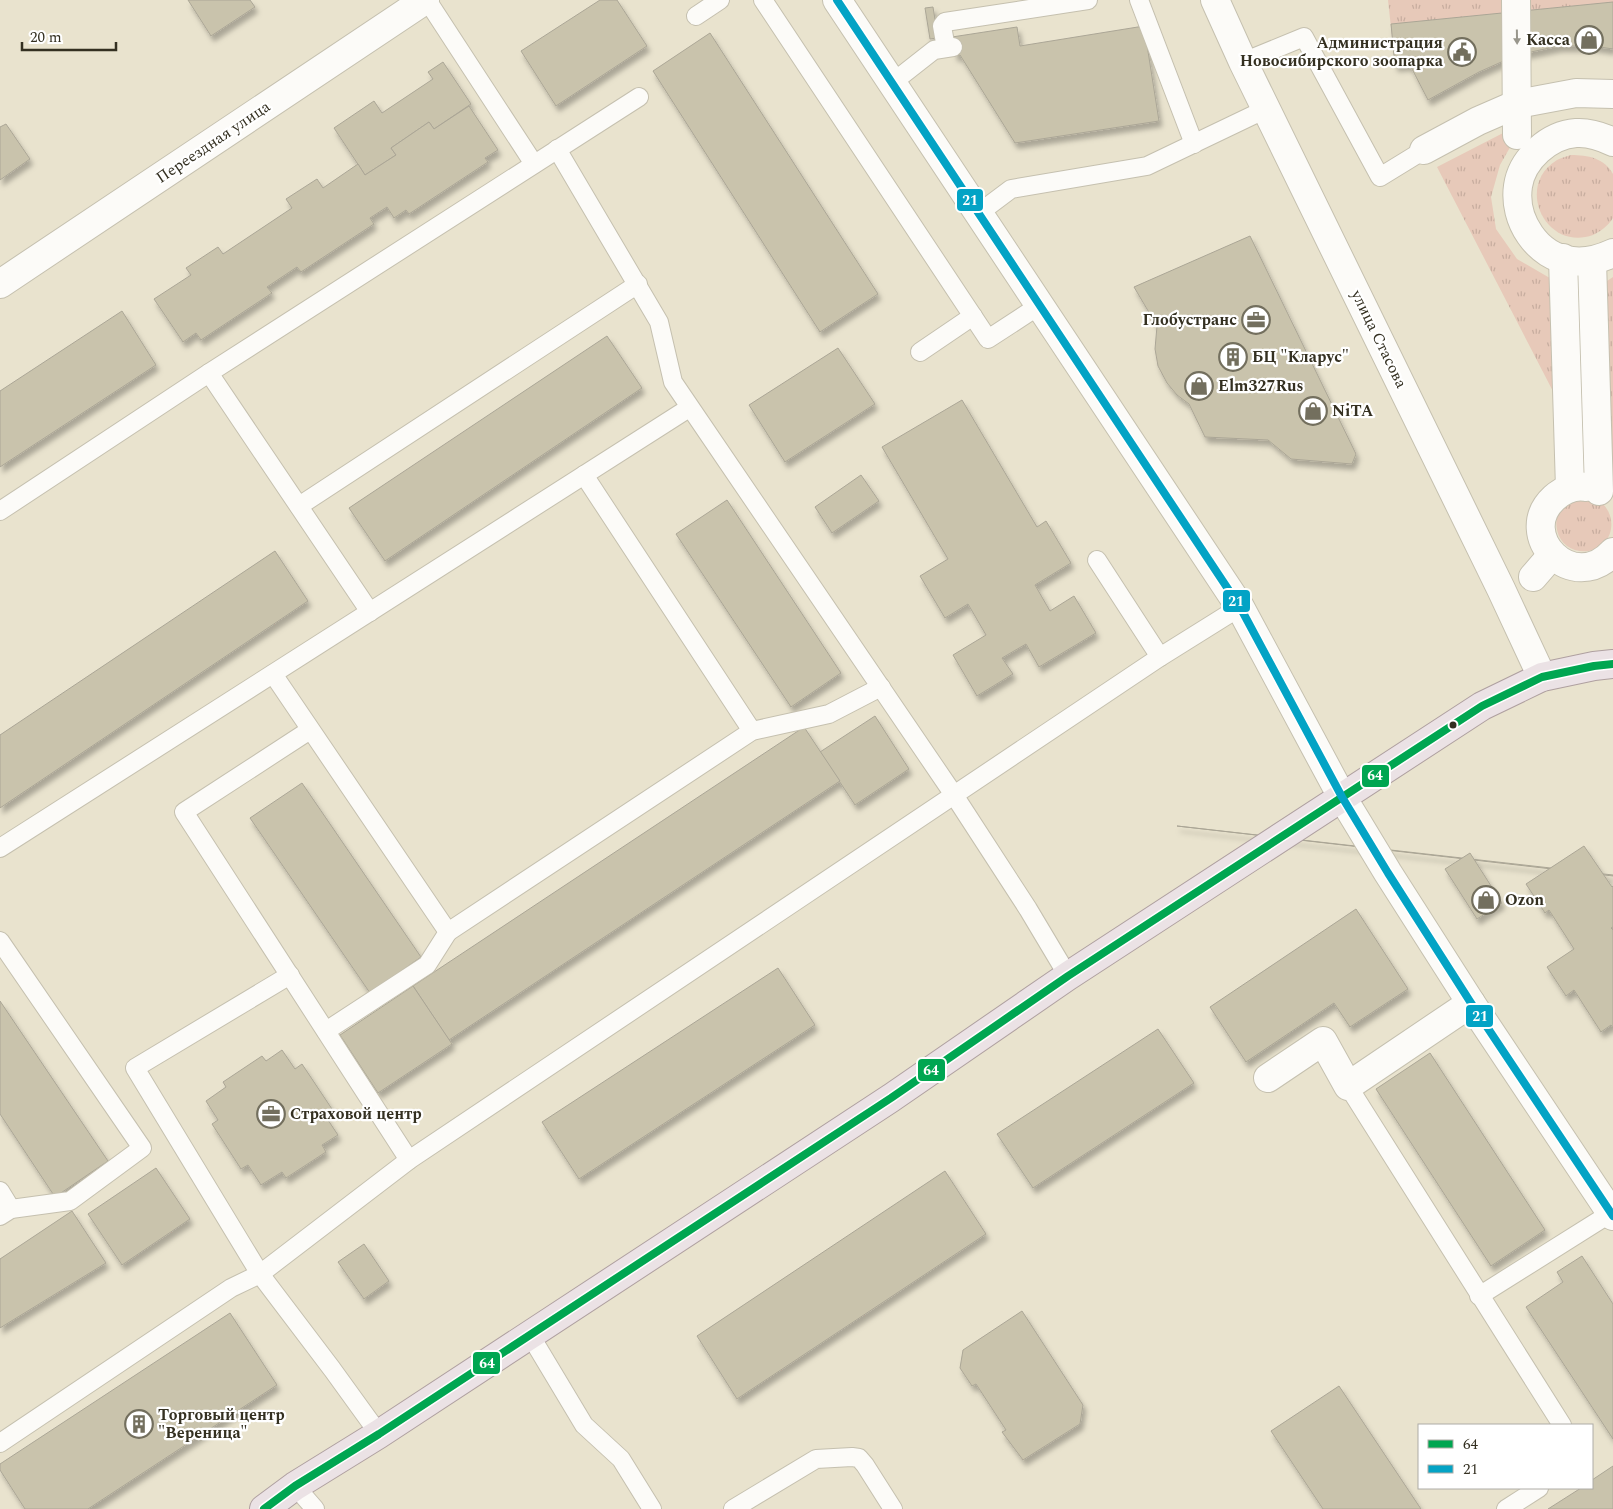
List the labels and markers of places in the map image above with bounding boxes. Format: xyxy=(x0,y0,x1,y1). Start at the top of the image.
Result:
shop icon: Касса xyxy=(1574,25,1604,55)
place label: Касса xyxy=(1526,28,1571,52)
place label: Администрация Новосибирского зоопарка xyxy=(1240,31,1444,73)
public building icon: Администрация Новосибирского зоопарка xyxy=(1447,37,1477,67)
office icon: Глобустранс xyxy=(1241,305,1271,335)
place label: Глобустранс xyxy=(1143,308,1237,332)
building icon: БЦ "Кларус" xyxy=(1218,342,1248,372)
place label: БЦ "Кларус" xyxy=(1252,345,1349,369)
shop icon: Elm327Rus xyxy=(1184,371,1214,401)
place label: Elm327Rus xyxy=(1218,374,1303,398)
shop icon: NiTA xyxy=(1298,396,1328,426)
place label: NiTA xyxy=(1332,399,1374,423)
unlabelled marker xyxy=(1448,720,1458,730)
shop icon: Ozon xyxy=(1471,885,1501,915)
place label: Ozon xyxy=(1505,888,1544,912)
office icon: Страховой центр xyxy=(256,1099,286,1129)
place label: Страховой центр xyxy=(290,1102,422,1126)
place label: Торговый центр "Вереница" xyxy=(158,1403,285,1445)
building icon: Торговый центр "Вереница" xyxy=(124,1409,154,1439)

